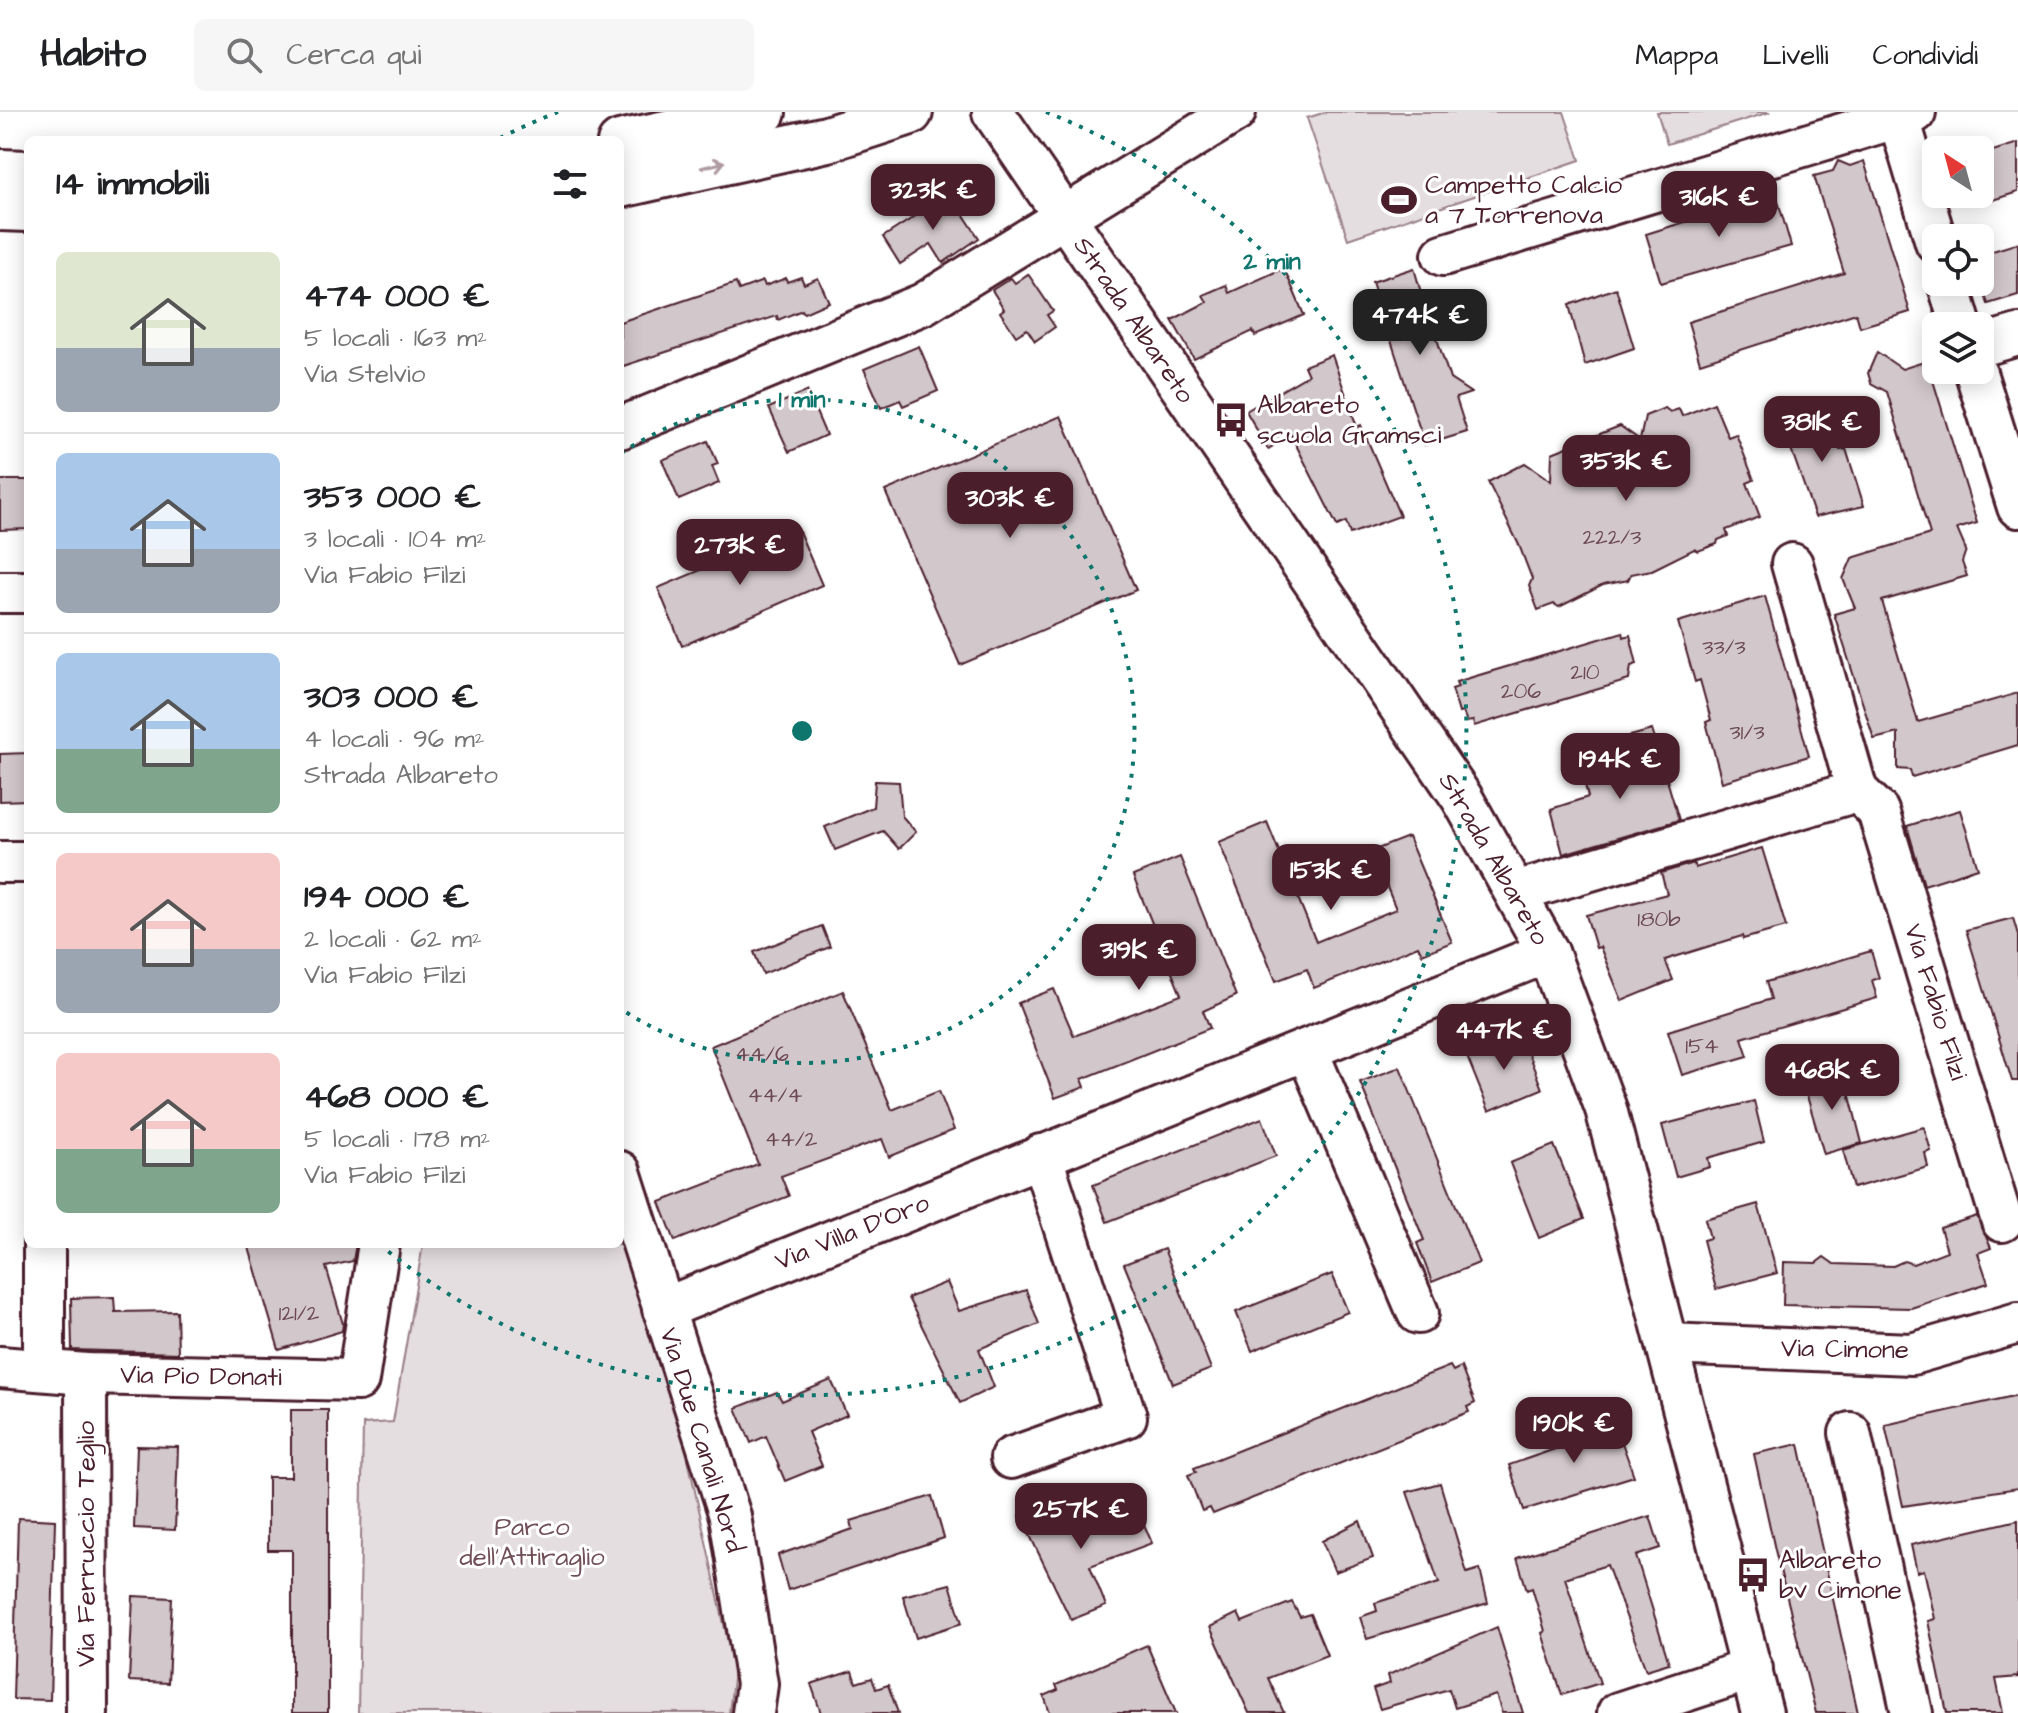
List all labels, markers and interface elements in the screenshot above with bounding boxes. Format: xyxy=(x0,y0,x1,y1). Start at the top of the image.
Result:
search box xyxy=(194,19,754,91)
text: Habito xyxy=(40,29,146,81)
icon: search xyxy=(222,33,266,77)
text: Cerca qui xyxy=(286,34,422,76)
text: Mappa xyxy=(1635,36,1718,75)
text: Livelli xyxy=(1762,36,1828,75)
text: Condividi xyxy=(1872,36,1978,75)
north arrow xyxy=(1922,136,1994,208)
map controls xyxy=(1922,136,1994,384)
one-way arrow xyxy=(700,157,726,172)
text: 14 immobili xyxy=(56,160,209,208)
icon: filters xyxy=(548,162,592,206)
pin: 323K € xyxy=(868,164,998,232)
place label: Campetto Calcio a 7 Torrenova xyxy=(1425,167,1623,233)
pin: 316K € xyxy=(1654,171,1784,239)
text: 323K € xyxy=(889,172,977,208)
text: 316K € xyxy=(1679,179,1759,215)
sports icon: Campetto Calcio a 7 Torrenova xyxy=(1380,181,1418,219)
button: locate xyxy=(1922,224,1994,296)
street label: Strada Albareto xyxy=(1065,230,1203,411)
text: 2 min xyxy=(1242,245,1301,279)
text: 474 000 € xyxy=(304,272,490,320)
icon: home xyxy=(120,284,216,380)
pin: 474K € xyxy=(1355,289,1485,357)
text: 474K € xyxy=(1371,297,1469,333)
button: layers xyxy=(1922,312,1994,384)
text: 5 locali · 163 m² xyxy=(304,320,487,356)
text: Via Stelvio xyxy=(304,356,425,392)
text: 1 min xyxy=(779,383,826,417)
place label: Albareto scuola Gramsci xyxy=(1257,387,1441,453)
pin: 381K € xyxy=(1757,396,1887,464)
bus stop icon: Albareto scuola Gramsci xyxy=(1212,401,1250,439)
text: 381K € xyxy=(1782,404,1862,440)
pin: 353K € xyxy=(1561,435,1691,503)
text: 353K € xyxy=(1580,443,1672,479)
pin: 303K € xyxy=(945,472,1075,540)
text: 353 000 € xyxy=(304,473,481,521)
text: 303K € xyxy=(965,480,1055,516)
icon: home xyxy=(120,485,216,581)
pin: 273K € xyxy=(675,519,805,587)
text: 3 locali · 104 m² xyxy=(304,521,486,557)
house number: 222/3 xyxy=(1583,522,1641,553)
text: 273K € xyxy=(695,527,785,563)
text: Via Fabio Filzi xyxy=(304,557,466,593)
house number: 33/3 xyxy=(1702,632,1746,663)
house number: 210 xyxy=(1570,657,1600,688)
text: 303 000 € xyxy=(304,673,479,721)
house number: 206 xyxy=(1501,676,1541,707)
icon: home xyxy=(120,685,216,781)
centre of rings xyxy=(788,717,816,745)
house number: 31/3 xyxy=(1729,717,1765,748)
text: 4 locali · 96 m² xyxy=(304,721,485,757)
pin: 194K € xyxy=(1555,733,1685,801)
text: 194K € xyxy=(1579,741,1661,777)
text: Strada Albareto xyxy=(304,757,498,793)
street label: Strada Albareto xyxy=(1430,766,1558,952)
pin: 153K € xyxy=(1266,844,1396,912)
text: 153K € xyxy=(1290,852,1372,888)
text: 194 000 € xyxy=(304,873,469,921)
icon: home xyxy=(120,885,216,981)
house number: 180b xyxy=(1637,904,1681,935)
street label: Via Fabio Filzi xyxy=(1895,920,1977,1085)
text: 2 locali · 62 m² xyxy=(304,921,482,957)
pin: 319K € xyxy=(1074,924,1204,992)
text: 319K € xyxy=(1100,932,1178,968)
text: Via Fabio Filzi xyxy=(304,957,466,993)
pin: 447K € xyxy=(1439,1004,1569,1072)
text: 447K € xyxy=(1455,1012,1553,1048)
house number: 154 xyxy=(1685,1031,1719,1062)
house number: 44/6 xyxy=(735,1039,789,1070)
pin: 468K € xyxy=(1767,1044,1897,1112)
text: 468K € xyxy=(1783,1052,1881,1088)
text: 468 000 € xyxy=(304,1073,489,1121)
house number: 44/4 xyxy=(748,1080,802,1111)
icon: home xyxy=(120,1085,216,1181)
text: 5 locali · 178 m² xyxy=(304,1121,490,1157)
house number: 44/2 xyxy=(765,1124,818,1155)
text: Via Fabio Filzi xyxy=(304,1157,466,1193)
street label: Via Villa D'Oro xyxy=(770,1185,935,1279)
house number: 121/2 xyxy=(279,1298,320,1329)
street label: Via Due Canali Nord xyxy=(651,1323,753,1557)
street label: Via Cimone xyxy=(1781,1330,1909,1368)
street label: Via Pio Donati xyxy=(120,1357,282,1395)
pin: 190K € xyxy=(1509,1397,1639,1465)
text: 190K € xyxy=(1533,1405,1615,1441)
street label: Via Ferruccio Teglio xyxy=(68,1421,106,1667)
pin: 257K € xyxy=(1016,1483,1146,1551)
text: 257K € xyxy=(1033,1491,1129,1527)
park label: Parco dell'Attiraglio xyxy=(459,1509,605,1577)
place label: Albareto bv Cimone xyxy=(1779,1542,1902,1608)
bus stop icon: Albareto bv Cimone xyxy=(1734,1556,1772,1594)

